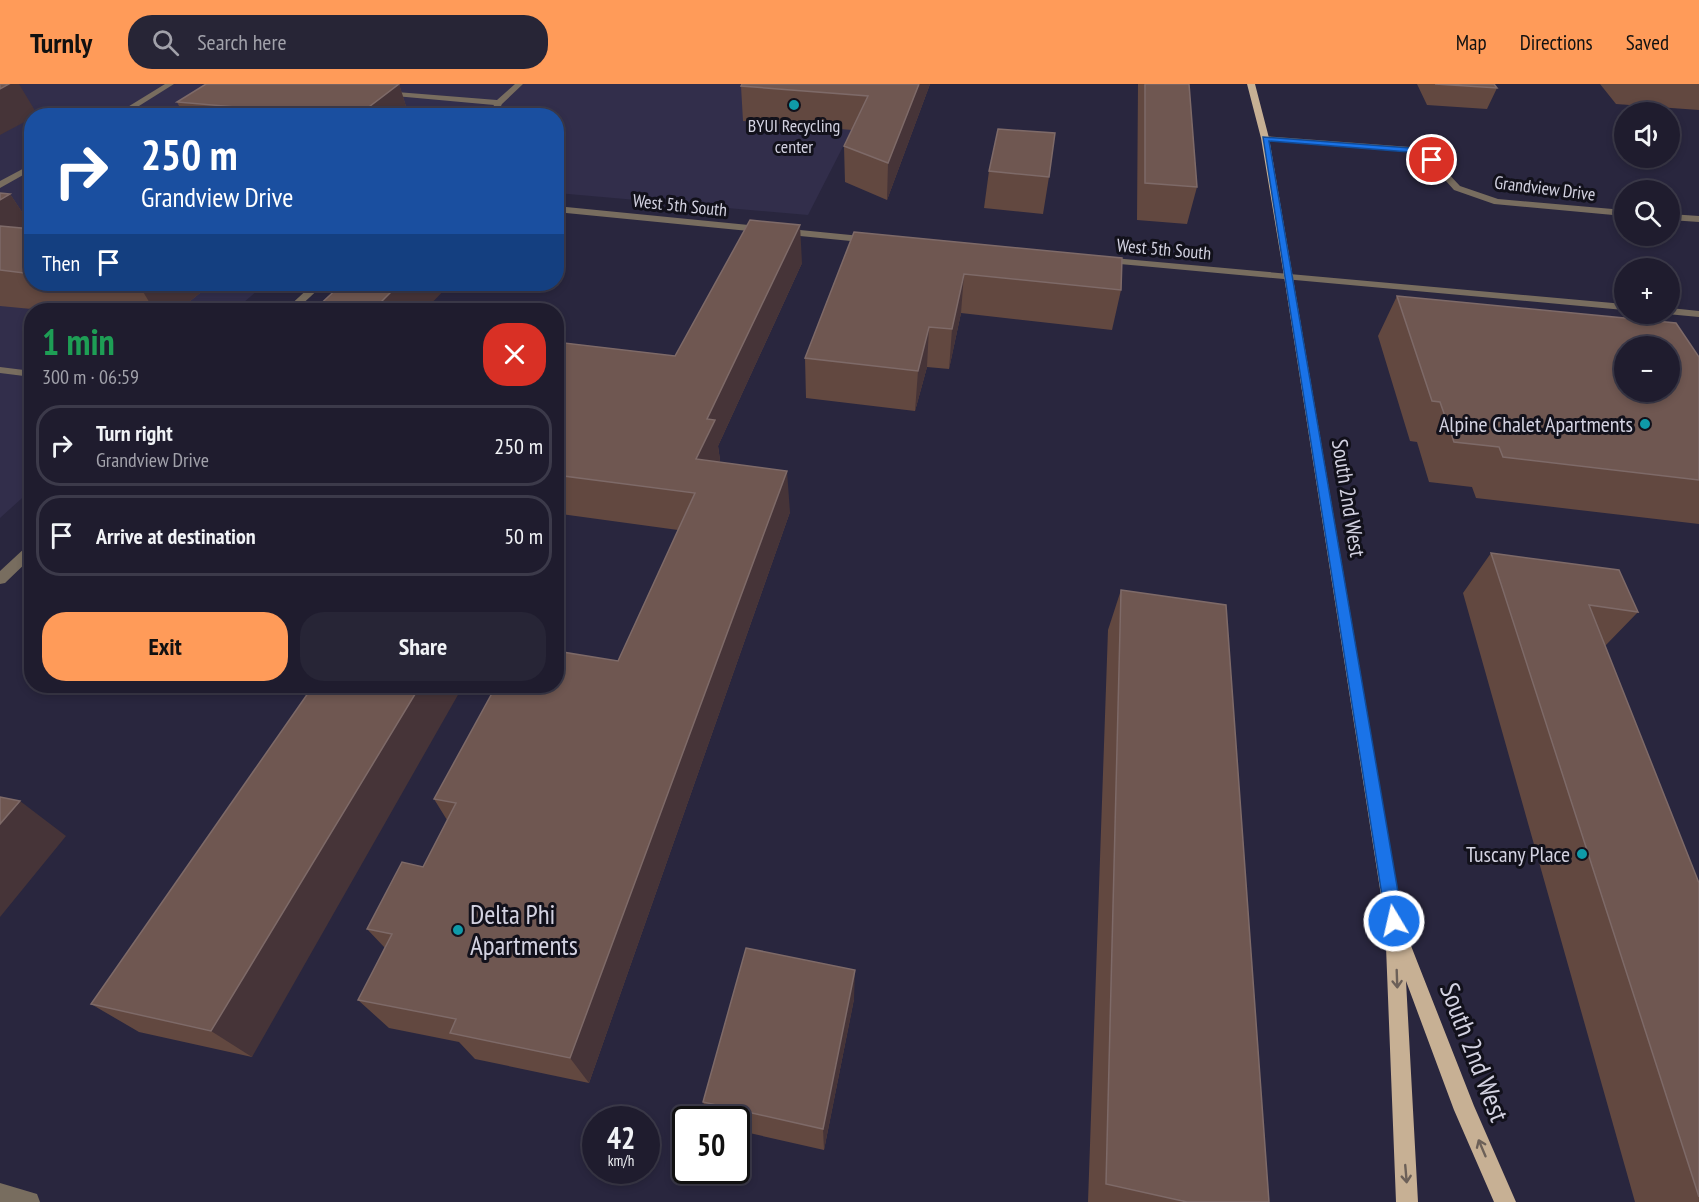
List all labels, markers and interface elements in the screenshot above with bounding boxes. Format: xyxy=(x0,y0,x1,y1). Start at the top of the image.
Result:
search box xyxy=(128,15,548,69)
text: Turnly xyxy=(30,24,92,61)
icon: search xyxy=(149,26,182,59)
text: Search here xyxy=(197,28,287,56)
text: Map xyxy=(1456,29,1487,56)
text: Directions xyxy=(1520,29,1593,56)
text: Saved xyxy=(1626,29,1669,56)
marker: BYUI Recycling center xyxy=(787,98,801,112)
map controls xyxy=(1614,102,1680,402)
button: sound xyxy=(1614,102,1680,168)
place label: BYUI Recycling center xyxy=(748,114,840,158)
text: 250 m xyxy=(141,127,238,182)
icon: right xyxy=(42,132,120,210)
pin xyxy=(1406,134,1457,185)
icon: arrive xyxy=(1415,143,1448,176)
street label: Grandview Drive xyxy=(1493,170,1597,206)
text: Grandview Drive xyxy=(141,180,294,214)
button: search xyxy=(1614,180,1680,246)
street label: West 5th South xyxy=(632,189,728,221)
street label: West 5th South xyxy=(1116,233,1212,265)
icon: arrive xyxy=(92,246,125,279)
text: Then xyxy=(42,249,80,277)
button: + xyxy=(1614,258,1680,324)
text: 1 min xyxy=(42,318,115,365)
button: close xyxy=(483,323,546,386)
button: − xyxy=(1614,336,1680,402)
text: 300 m · 06:59 xyxy=(42,364,139,390)
place label: Alpine Chalet Apartments xyxy=(1439,410,1633,438)
marker: Alpine Chalet Apartments xyxy=(1638,417,1652,431)
text: Turn right xyxy=(96,419,173,447)
icon: right xyxy=(45,429,78,462)
text: 250 m xyxy=(494,432,543,460)
street label: South 2nd West xyxy=(1326,437,1372,559)
text: Grandview Drive xyxy=(96,447,209,473)
icon: arrive xyxy=(45,519,78,552)
text: Arrive at destination xyxy=(96,522,256,550)
text: 50 m xyxy=(504,522,543,550)
button: Exit xyxy=(42,612,288,681)
button: Share xyxy=(300,612,546,681)
place label: Tuscany Place xyxy=(1466,840,1570,868)
marker: Tuscany Place xyxy=(1575,847,1589,861)
position arrow xyxy=(1362,889,1426,953)
place label: Delta Phi Apartments xyxy=(470,897,578,962)
marker: Delta Phi Apartments xyxy=(451,923,465,937)
one-way arrow xyxy=(1391,969,1402,989)
street label: South 2nd West xyxy=(1433,978,1517,1127)
speed limit sign: 50 xyxy=(672,1106,750,1184)
text: 42 xyxy=(607,1118,635,1157)
one-way arrow xyxy=(1476,1140,1487,1158)
text: km/h xyxy=(608,1151,634,1170)
one-way arrow xyxy=(1401,1164,1412,1184)

